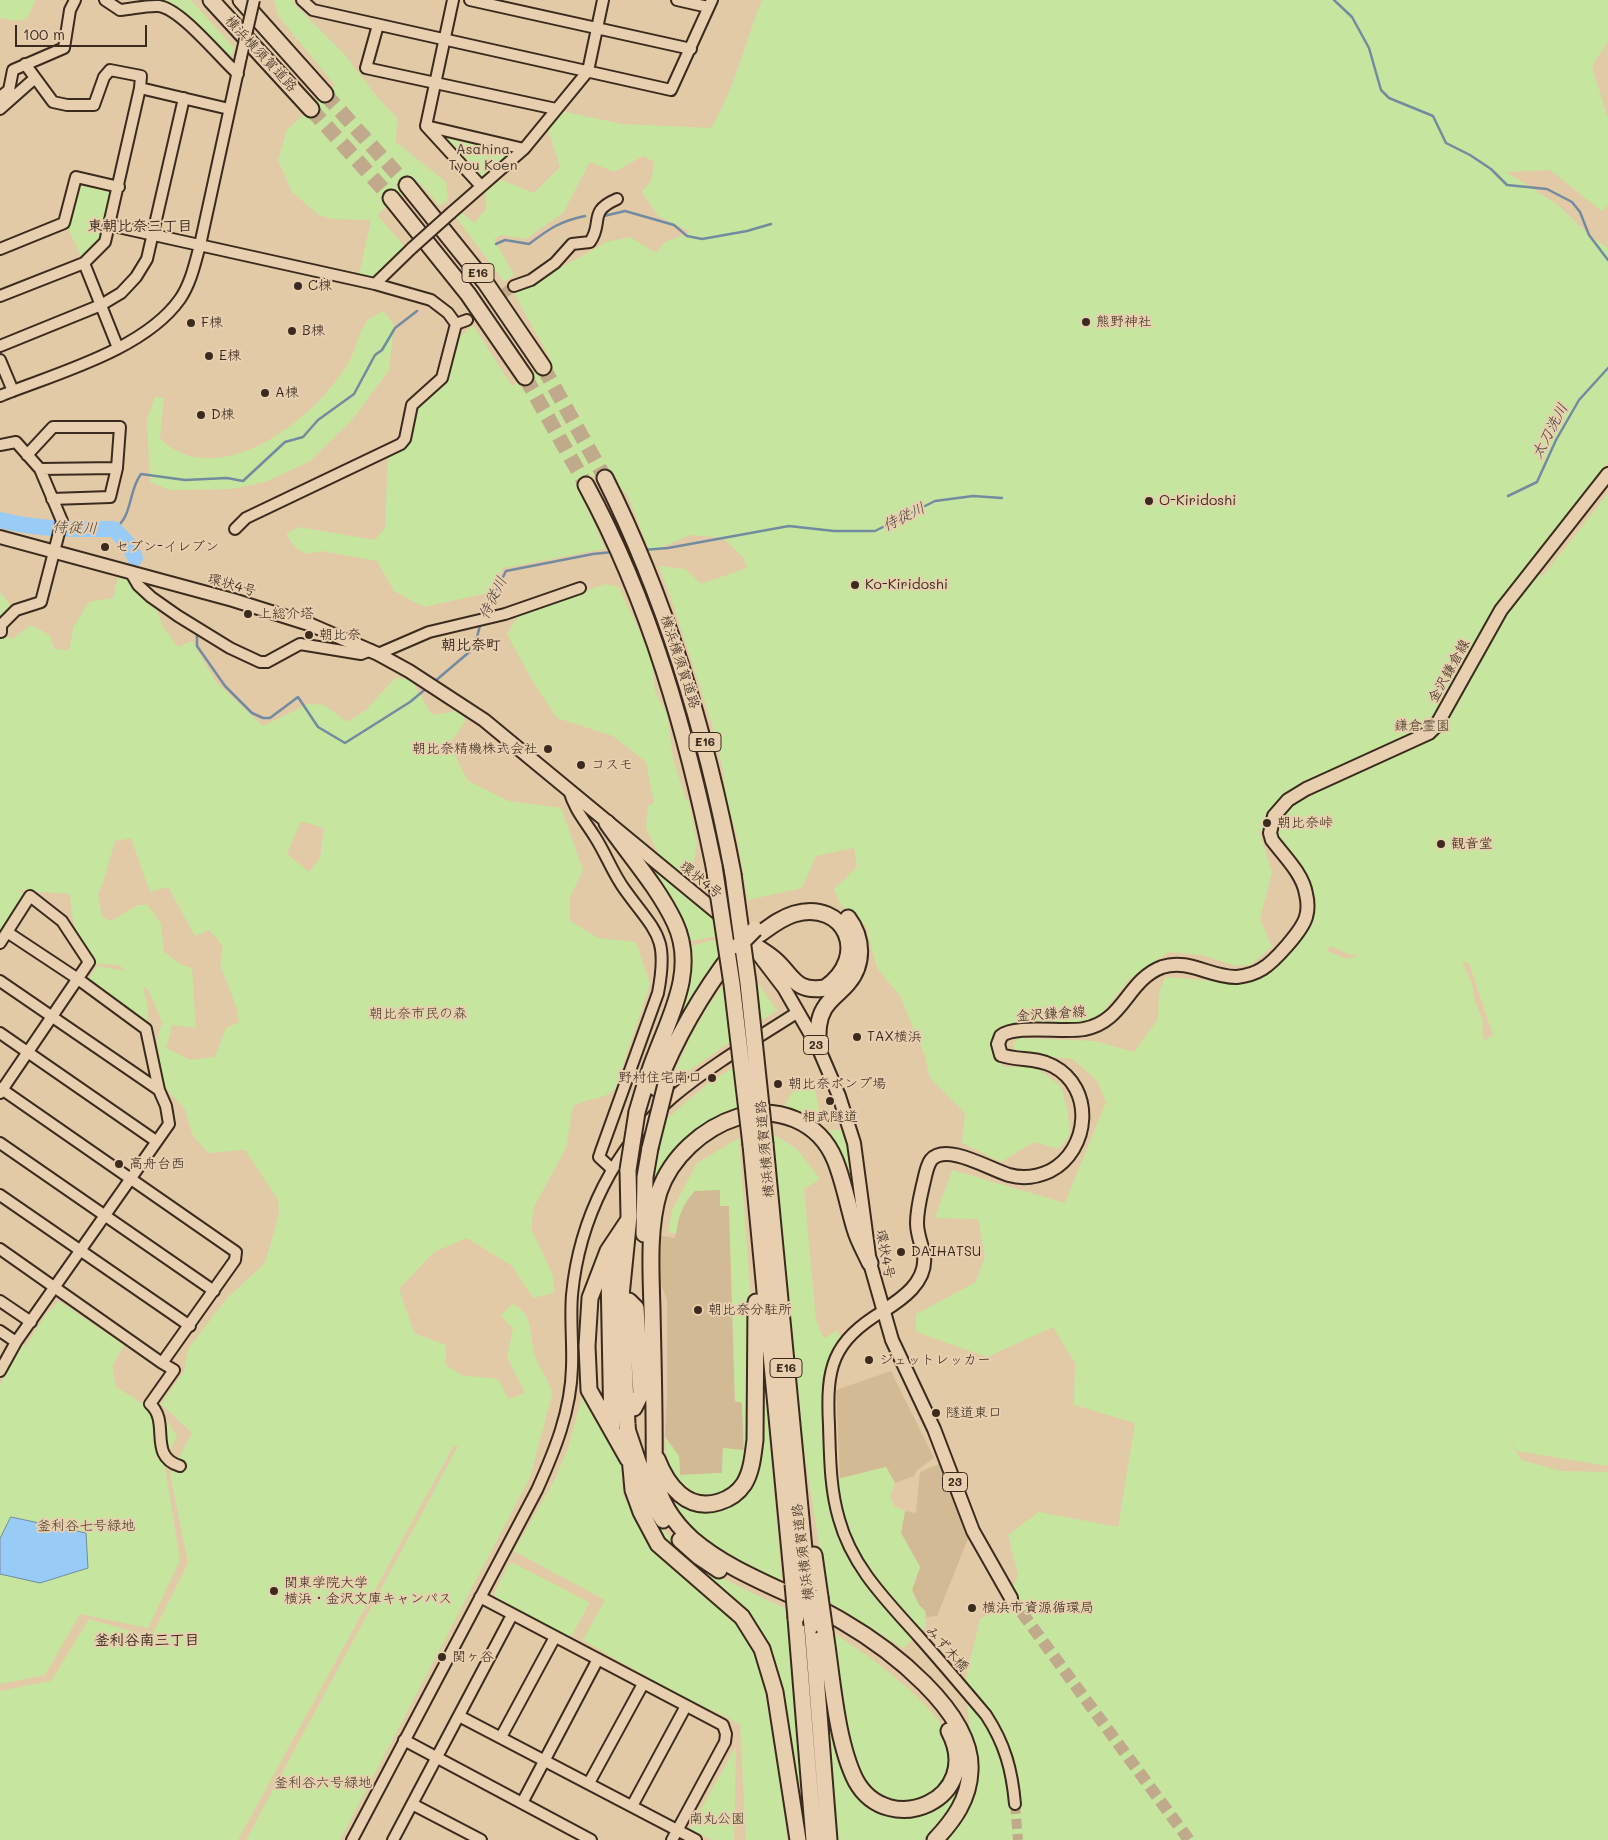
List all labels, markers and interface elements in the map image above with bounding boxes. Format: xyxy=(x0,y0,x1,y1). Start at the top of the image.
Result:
street label: 横浜横須賀道路 xyxy=(221,12,301,96)
scale bar xyxy=(18,15,150,47)
text: 100 m xyxy=(23,24,65,44)
park label: Asahina Tyou Koen xyxy=(449,142,517,174)
district label: 東朝比奈三丁目 xyxy=(88,217,192,235)
road number: E16 xyxy=(462,264,494,282)
place label: C棟 xyxy=(308,278,332,294)
marker: C棟 xyxy=(292,280,304,292)
place label: 熊野神社 xyxy=(1096,314,1152,330)
place label: F棟 xyxy=(201,315,223,331)
marker: 熊野神社 xyxy=(1080,316,1092,328)
marker: F棟 xyxy=(185,317,197,329)
place label: B棟 xyxy=(302,323,325,339)
marker: B棟 xyxy=(286,325,298,337)
place label: E棟 xyxy=(219,348,241,364)
marker: E棟 xyxy=(203,350,215,362)
place label: A棟 xyxy=(275,385,299,401)
marker: A棟 xyxy=(259,387,271,399)
water label: 太刀洗川 xyxy=(1528,400,1572,462)
place label: D棟 xyxy=(211,407,235,423)
marker: D棟 xyxy=(195,409,207,421)
place label: O-Kiridoshi xyxy=(1159,493,1236,509)
marker: O-Kiridoshi xyxy=(1143,495,1155,507)
water label: 侍従川 xyxy=(880,499,928,535)
water label: 侍従川 xyxy=(52,518,98,538)
place label: セブン-イレブン xyxy=(115,539,219,555)
marker: セブン-イレブン xyxy=(99,541,111,553)
street label: 環状4号 xyxy=(206,570,258,600)
water label: 侍従川 xyxy=(475,574,511,622)
place label: Ko-Kiridoshi xyxy=(865,577,948,593)
marker: Ko-Kiridoshi xyxy=(849,579,861,591)
place label: 上総介塔 xyxy=(258,606,314,622)
marker: 上総介塔 xyxy=(242,608,254,620)
street label: 横浜横須賀道路 xyxy=(657,613,703,711)
place label: 朝比奈 xyxy=(319,627,361,643)
marker: 朝比奈 xyxy=(303,629,315,641)
district label: 朝比奈町 xyxy=(441,636,501,654)
street label: 金沢鎌倉線 xyxy=(1425,636,1473,706)
park label: 鎌倉霊園 xyxy=(1394,718,1450,734)
road number: E16 xyxy=(689,732,721,752)
place label: 朝比奈精機株式会社 xyxy=(412,741,538,757)
marker: 朝比奈精機株式会社 xyxy=(542,743,554,755)
place label: コスモ xyxy=(591,757,633,773)
marker: コスモ xyxy=(575,759,587,771)
place label: 朝比奈峠 xyxy=(1277,815,1333,831)
marker: 朝比奈峠 xyxy=(1261,817,1273,829)
place label: 観音堂 xyxy=(1451,836,1493,852)
marker: 観音堂 xyxy=(1435,838,1447,850)
street label: 環状4号 xyxy=(676,858,726,902)
street label: 金沢鎌倉線 xyxy=(1015,1003,1087,1025)
park label: 朝比奈市民の森 xyxy=(369,1006,467,1022)
place label: TAX横浜 xyxy=(867,1029,922,1045)
marker: TAX横浜 xyxy=(851,1031,863,1043)
road number: 23 xyxy=(804,1036,828,1054)
place label: 野村住宅南口 xyxy=(618,1070,702,1086)
marker: 野村住宅南口 xyxy=(706,1072,718,1084)
place label: 朝比奈ポンプ場 xyxy=(788,1076,886,1092)
marker: 朝比奈ポンプ場 xyxy=(772,1078,784,1090)
marker: 相武隧道 xyxy=(824,1095,836,1107)
street label: 横浜横須賀道路 xyxy=(752,1099,778,1199)
place label: 相武隧道 xyxy=(802,1109,858,1125)
place label: 高舟台西 xyxy=(129,1156,185,1172)
marker: 高舟台西 xyxy=(113,1158,125,1170)
street label: 環状4号 xyxy=(872,1228,898,1280)
place label: DAIHATSU xyxy=(911,1244,981,1260)
marker: DAIHATSU xyxy=(895,1246,907,1258)
place label: 朝比奈分駐所 xyxy=(708,1302,792,1318)
marker: 朝比奈分駐所 xyxy=(692,1304,704,1316)
place label: ジェットレッカー xyxy=(879,1352,991,1368)
marker: ジェットレッカー xyxy=(863,1354,875,1366)
road number: E16 xyxy=(770,1359,802,1378)
place label: 隧道東口 xyxy=(946,1405,1002,1421)
marker: 隧道東口 xyxy=(930,1407,942,1419)
road number: 23 xyxy=(942,1472,968,1491)
street label: 横浜横須賀道路 xyxy=(789,1502,817,1602)
park label: 釜利谷七号緑地 xyxy=(37,1518,135,1534)
place label: 関東学院大学 横浜・金沢文庫キャンパス xyxy=(284,1575,452,1608)
marker: 関東学院大学 横浜・金沢文庫キャンパス xyxy=(268,1585,280,1597)
place label: 横浜市資源循環局 xyxy=(982,1600,1094,1616)
marker: 横浜市資源循環局 xyxy=(966,1602,978,1614)
street label: みず木橋 xyxy=(922,1623,972,1675)
district label: 釜利谷南三丁目 xyxy=(95,1631,199,1649)
place label: 関ヶ谷 xyxy=(452,1649,494,1665)
marker: 関ヶ谷 xyxy=(436,1651,448,1663)
park label: 釜利谷六号緑地 xyxy=(274,1775,372,1791)
park label: 南丸公園 xyxy=(689,1811,745,1827)

